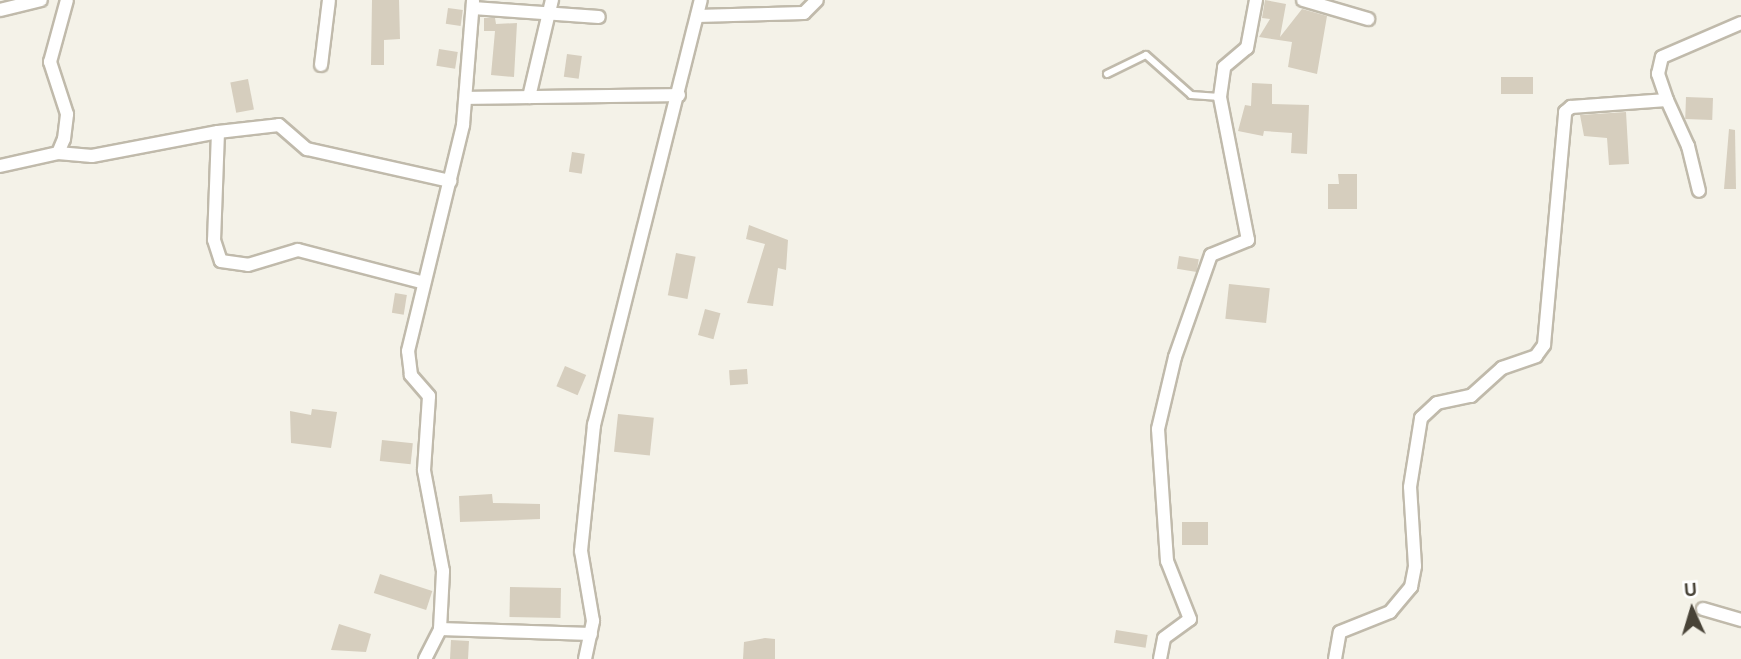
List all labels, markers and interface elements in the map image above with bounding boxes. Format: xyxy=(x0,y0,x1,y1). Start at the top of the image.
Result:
north arrow xyxy=(1657,575,1727,645)
text: U xyxy=(1683,578,1698,600)

